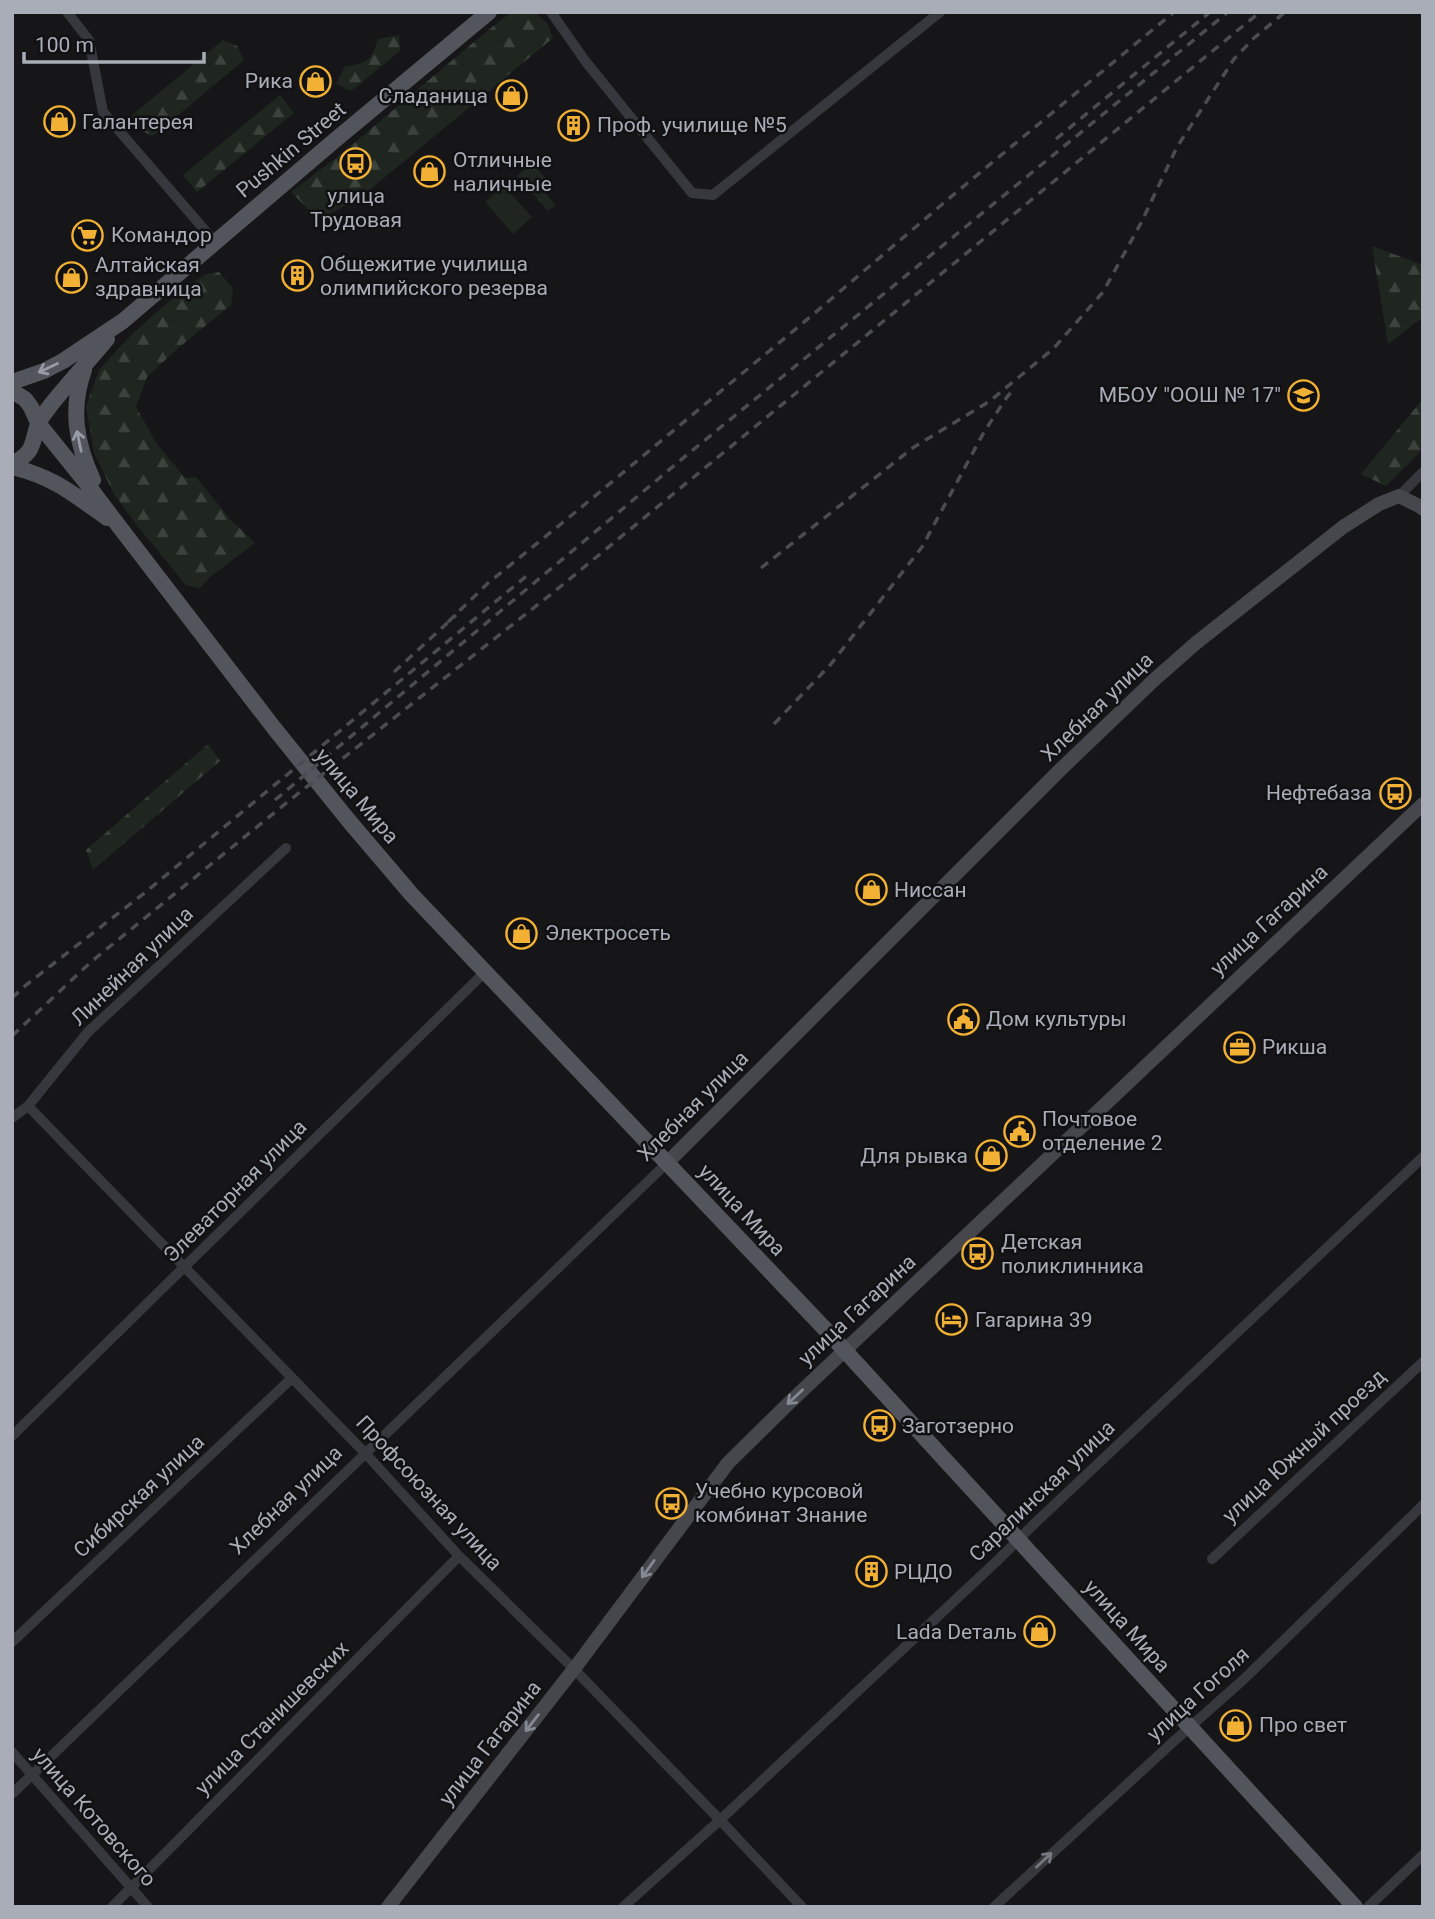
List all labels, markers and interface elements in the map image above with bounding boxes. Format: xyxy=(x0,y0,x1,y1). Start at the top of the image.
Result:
scale bar xyxy=(24,21,205,65)
text: 100 m xyxy=(35,33,94,57)
shop icon: Рика xyxy=(299,64,333,98)
place label: Рика xyxy=(245,69,293,93)
shop icon: Сладаница xyxy=(494,79,528,113)
place label: Сладаница xyxy=(379,84,488,108)
street label: Pushkin Street xyxy=(232,97,351,203)
shop icon: Галантерея xyxy=(42,105,76,139)
building icon: Проф. училище №5 xyxy=(557,108,591,142)
place label: Галантерея xyxy=(82,110,193,134)
place label: Проф. училище №5 xyxy=(597,113,787,137)
bus stop icon: улица Трудовая xyxy=(339,147,373,181)
place label: Отличные наличные xyxy=(453,148,552,196)
shop icon: Отличные наличные xyxy=(413,155,447,189)
place label: улица Трудовая xyxy=(310,184,402,232)
supermarket icon: Командор xyxy=(71,218,105,252)
place label: Командор xyxy=(111,223,212,247)
place label: Общежитие училища олимпийского резерва xyxy=(320,252,548,300)
place label: Алтайская здравница xyxy=(95,253,202,301)
building icon: Общежитие училища олимпийского резерва xyxy=(280,259,314,293)
shop icon: Алтайская здравница xyxy=(55,260,89,294)
one-way arrow xyxy=(38,362,60,375)
school or university icon: МБОУ "ООШ № 17" xyxy=(1287,378,1321,412)
place label: МБОУ "ООШ № 17" xyxy=(1099,383,1281,407)
one-way arrow xyxy=(72,431,85,453)
street label: Хлебная улица xyxy=(1036,648,1158,766)
street label: улица Мира xyxy=(310,744,404,848)
bus stop icon: Нефтебаза xyxy=(1378,776,1412,810)
place label: Нефтебаза xyxy=(1266,781,1372,805)
street label: улица Гагарина xyxy=(1205,860,1333,980)
shop icon: Ниссан xyxy=(854,873,888,907)
place label: Ниссан xyxy=(894,878,967,902)
street label: Линейная улица xyxy=(66,902,198,1030)
shop icon: Электросеть xyxy=(505,916,539,950)
place label: Электросеть xyxy=(545,921,671,945)
public building icon: Дом культуры xyxy=(946,1002,980,1036)
place label: Дом культуры xyxy=(986,1007,1127,1031)
office icon: Рикша xyxy=(1222,1030,1256,1064)
place label: Рикша xyxy=(1262,1035,1327,1059)
street label: Хлебная улица xyxy=(633,1046,753,1166)
place label: Почтовое отделение 2 xyxy=(1042,1107,1163,1155)
public building icon: Почтовое отделение 2 xyxy=(1002,1114,1036,1148)
street label: Элеваторная улица xyxy=(159,1115,311,1267)
shop icon: Для рывка xyxy=(974,1139,1008,1173)
place label: Для рывка xyxy=(860,1144,968,1168)
street label: улица Мира xyxy=(693,1159,791,1261)
place label: Детская поликлинника xyxy=(1001,1230,1144,1278)
bus stop icon: Детская поликлинника xyxy=(961,1237,995,1271)
street label: улица Гагарина xyxy=(793,1250,921,1370)
hotel icon: Гагарина 39 xyxy=(935,1303,969,1337)
place label: Гагарина 39 xyxy=(975,1308,1092,1332)
street label: улица Южный проезд xyxy=(1218,1364,1391,1528)
one-way arrow xyxy=(787,1388,804,1405)
bus stop icon: Заготзерно xyxy=(862,1409,896,1443)
street label: Профсоюзная улица xyxy=(351,1411,507,1575)
place label: Заготзерно xyxy=(902,1414,1014,1438)
street label: Саралинская улица xyxy=(964,1415,1120,1567)
street label: Сибирская улица xyxy=(69,1429,209,1563)
street label: Хлебная улица xyxy=(225,1441,347,1559)
place label: Учебно курсовой комбинат Знание xyxy=(695,1479,867,1527)
bus stop icon: Учебно курсовой комбинат Знание xyxy=(655,1486,689,1520)
building icon: РЦДО xyxy=(854,1555,888,1589)
one-way arrow xyxy=(640,1559,655,1578)
place label: РЦДО xyxy=(894,1560,953,1584)
street label: улица Мира xyxy=(1079,1575,1175,1677)
shop icon: Lada Dеталь xyxy=(1023,1615,1057,1649)
place label: Lada Dеталь xyxy=(896,1620,1017,1644)
street label: улица Станишевских xyxy=(190,1636,354,1800)
street label: улица Гоголя xyxy=(1142,1642,1254,1746)
street label: улица Гагарина xyxy=(434,1676,546,1810)
shop icon: Про свет xyxy=(1219,1708,1253,1742)
place label: Про свет xyxy=(1259,1713,1347,1737)
one-way arrow xyxy=(524,1714,539,1732)
street label: улица Котовского xyxy=(27,1743,161,1891)
one-way arrow xyxy=(1035,1852,1052,1869)

